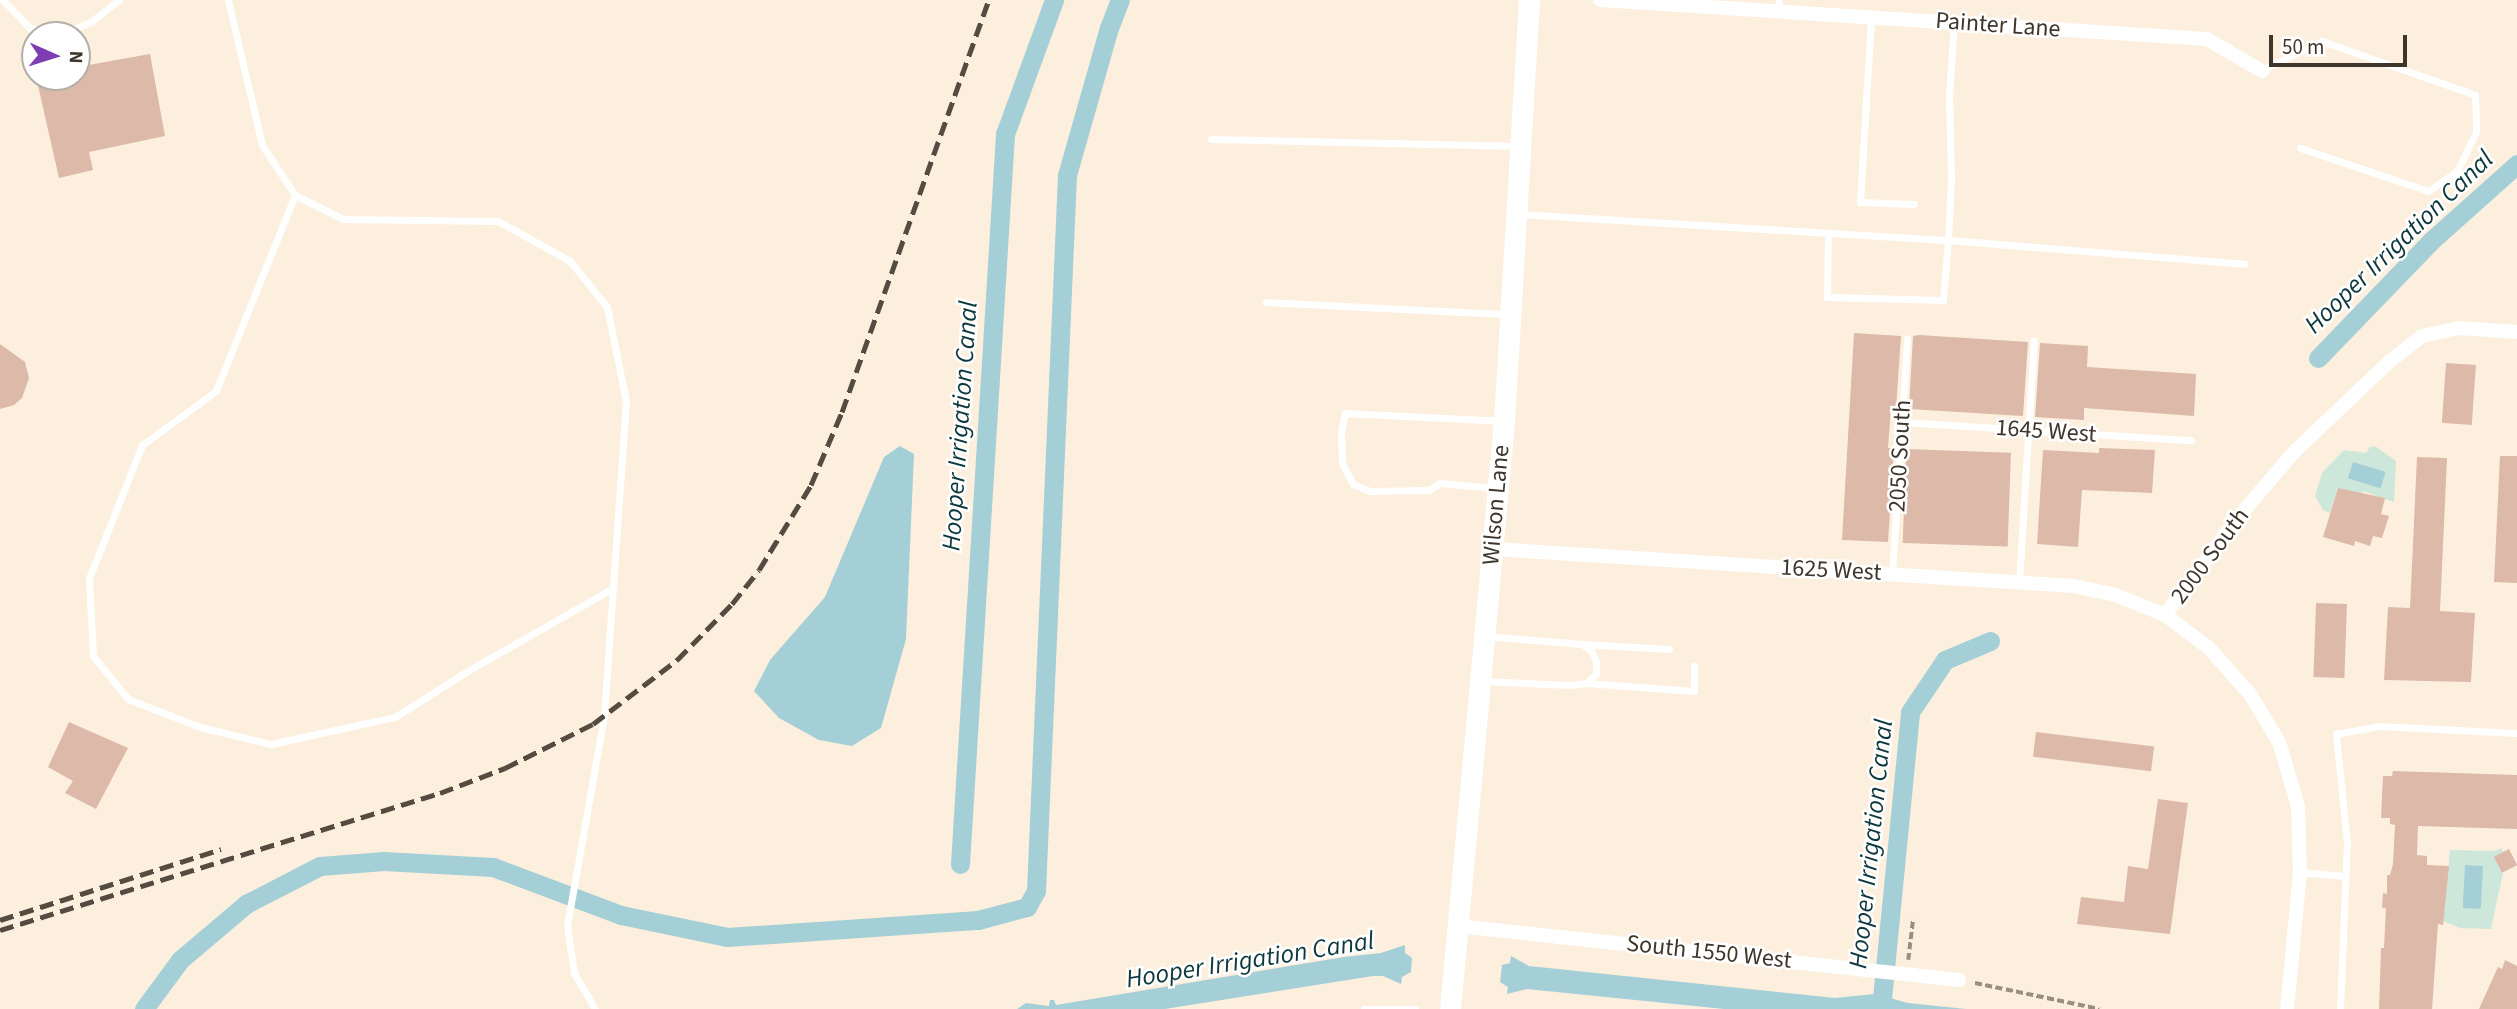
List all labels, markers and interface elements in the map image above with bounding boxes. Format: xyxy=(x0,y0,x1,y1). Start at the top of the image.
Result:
street label: Painter Lane xyxy=(1935,6,2061,44)
north arrow xyxy=(21,21,91,91)
scale bar xyxy=(2272,21,2410,65)
text: 50 m xyxy=(2282,32,2324,62)
text: N xyxy=(62,50,89,64)
water label: Hooper Irrigation Canal xyxy=(2298,144,2500,340)
water label: Hooper Irrigation Canal xyxy=(936,300,984,552)
street label: 2050 South xyxy=(1883,399,1917,513)
street label: 1645 West xyxy=(1995,413,2097,449)
street label: Wilson Lane xyxy=(1476,444,1516,566)
street label: 2000 South xyxy=(2165,502,2255,610)
street label: 1625 West xyxy=(1780,553,1882,587)
water label: Hooper Irrigation Canal xyxy=(1842,718,1900,970)
water label: Hooper Irrigation Canal xyxy=(1124,925,1376,995)
street label: South 1550 West xyxy=(1625,929,1793,975)

